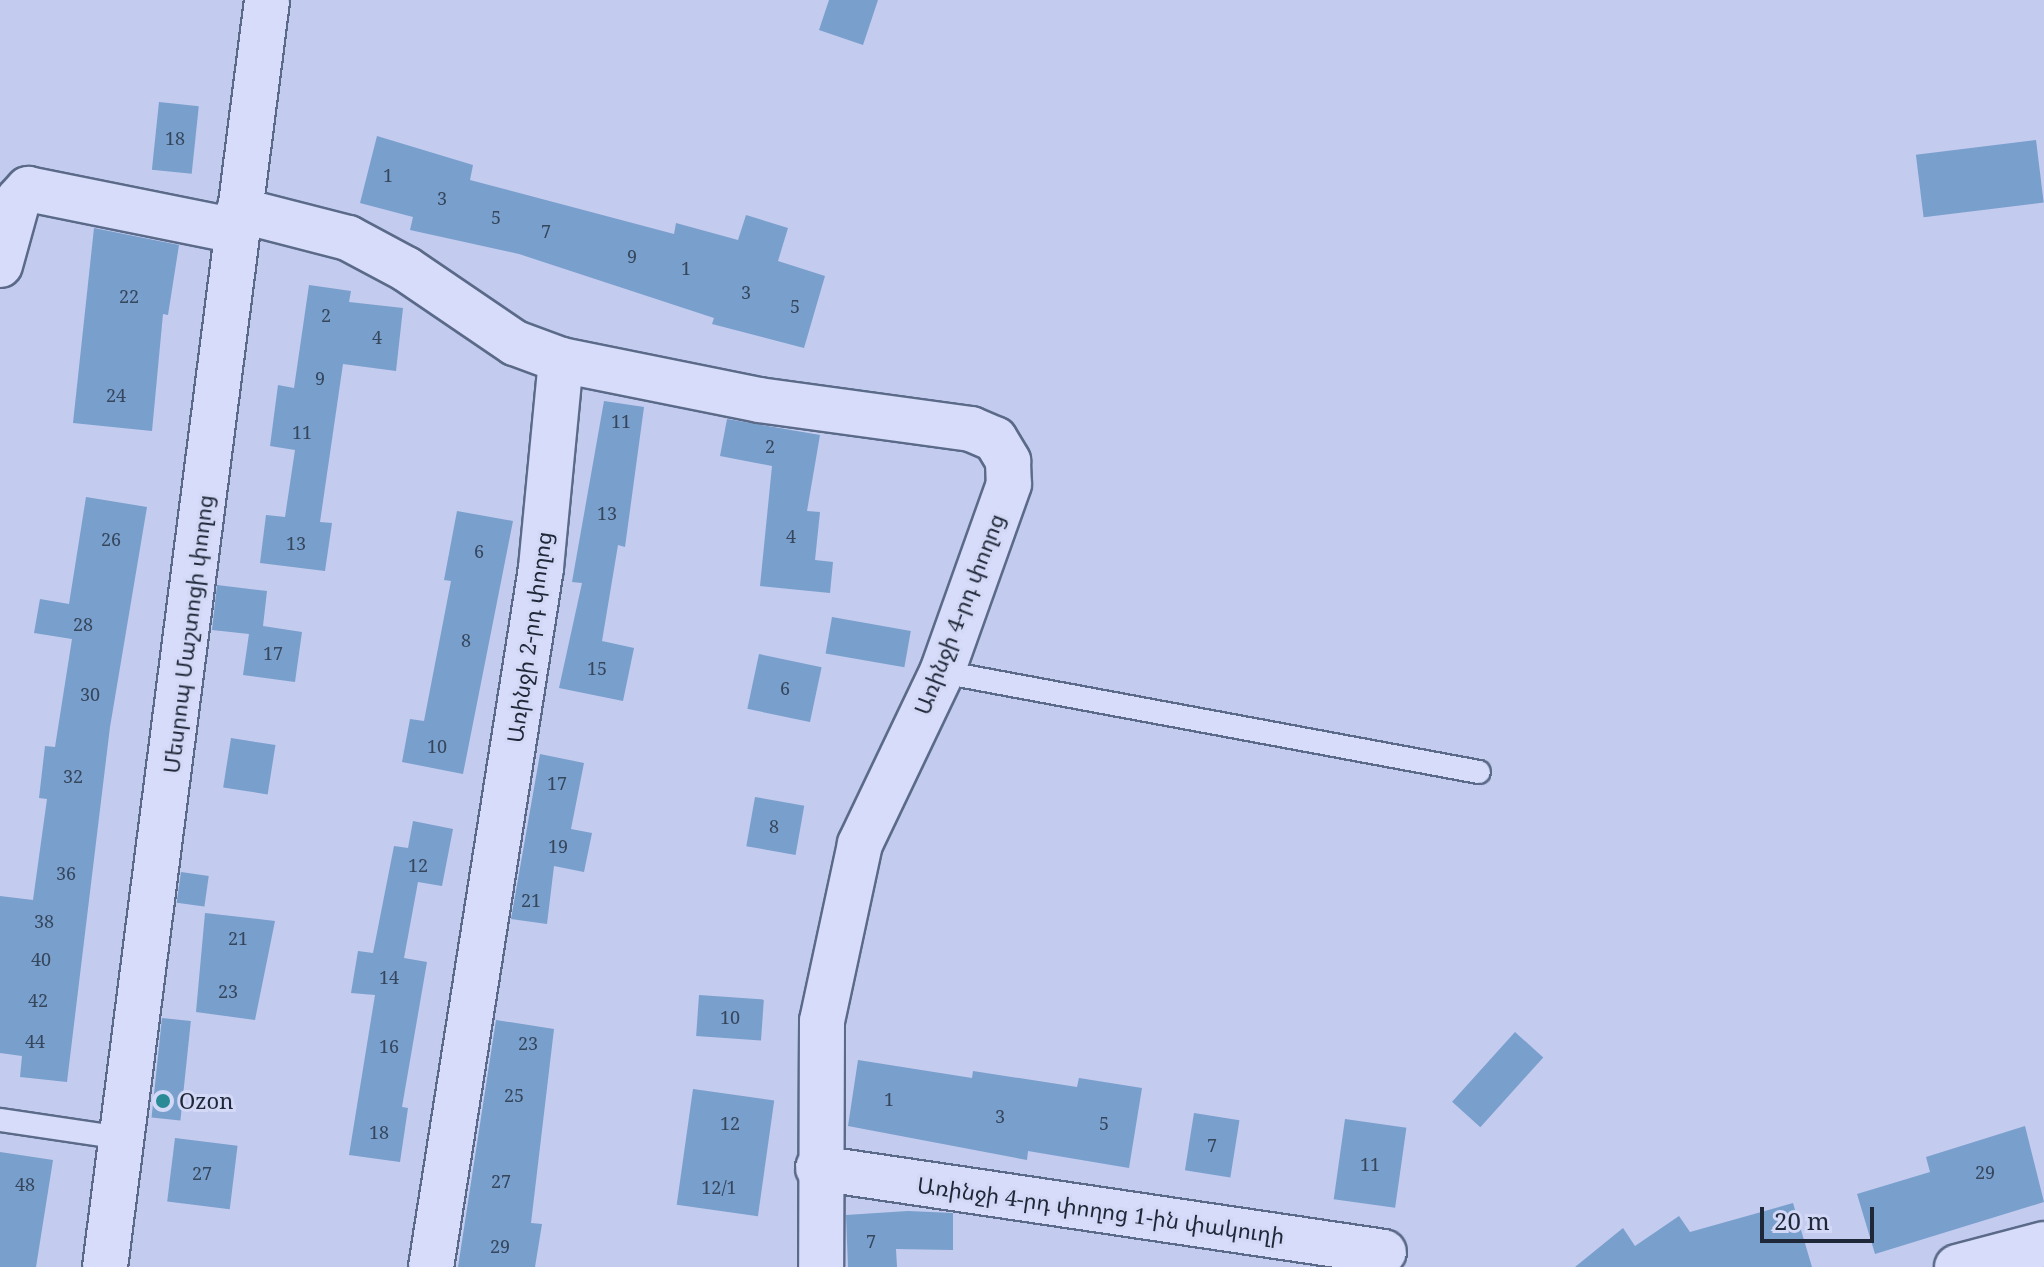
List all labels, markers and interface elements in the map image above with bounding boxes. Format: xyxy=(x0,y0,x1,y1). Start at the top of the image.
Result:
house number: 18 xyxy=(165,127,185,149)
house number: 1 xyxy=(383,164,393,186)
house number: 3 xyxy=(437,187,447,209)
house number: 5 xyxy=(491,206,501,228)
house number: 7 xyxy=(541,220,551,242)
house number: 9 xyxy=(627,245,637,267)
house number: 1 xyxy=(681,257,691,279)
house number: 3 xyxy=(741,281,751,303)
house number: 22 xyxy=(119,285,139,307)
house number: 5 xyxy=(790,295,800,317)
house number: 2 xyxy=(321,304,331,326)
house number: 4 xyxy=(372,326,382,348)
house number: 9 xyxy=(315,367,325,389)
house number: 24 xyxy=(106,384,126,406)
house number: 11 xyxy=(611,410,631,432)
house number: 11 xyxy=(292,421,312,443)
house number: 2 xyxy=(765,435,775,457)
street label: Մեսրոպ Մաշտոցի փողոց xyxy=(158,493,218,775)
house number: 13 xyxy=(597,502,617,524)
street label: Առինջի 4-րդ փողոց xyxy=(908,510,1010,718)
house number: 4 xyxy=(786,525,796,547)
house number: 26 xyxy=(101,528,121,550)
street label: Առինջի 2-րդ փողոց xyxy=(501,530,557,744)
house number: 13 xyxy=(286,532,306,554)
house number: 6 xyxy=(474,540,484,562)
house number: 28 xyxy=(73,613,93,635)
house number: 8 xyxy=(461,629,471,651)
house number: 17 xyxy=(263,642,283,664)
house number: 15 xyxy=(587,657,607,679)
house number: 6 xyxy=(780,677,790,699)
house number: 30 xyxy=(80,683,100,705)
house number: 10 xyxy=(427,735,447,757)
house number: 32 xyxy=(63,765,83,787)
house number: 17 xyxy=(547,772,567,794)
house number: 8 xyxy=(769,815,779,837)
house number: 19 xyxy=(548,835,568,857)
house number: 12 xyxy=(408,854,428,876)
house number: 36 xyxy=(56,862,76,884)
house number: 21 xyxy=(521,889,541,911)
house number: 38 xyxy=(34,910,54,932)
house number: 21 xyxy=(228,927,248,949)
house number: 40 xyxy=(31,948,51,970)
house number: 14 xyxy=(379,966,399,988)
house number: 23 xyxy=(218,980,238,1002)
house number: 42 xyxy=(28,989,48,1011)
house number: 10 xyxy=(720,1006,740,1028)
house number: 44 xyxy=(25,1030,45,1052)
house number: 23 xyxy=(518,1032,538,1054)
house number: 16 xyxy=(379,1035,399,1057)
house number: 25 xyxy=(504,1084,524,1106)
place label: Ozon xyxy=(179,1088,233,1114)
house number: 1 xyxy=(884,1088,894,1110)
marker: Ozon xyxy=(154,1092,172,1110)
house number: 3 xyxy=(995,1105,1005,1127)
house number: 12 xyxy=(720,1112,740,1134)
house number: 5 xyxy=(1099,1112,1109,1134)
house number: 18 xyxy=(369,1121,389,1143)
house number: 7 xyxy=(1207,1134,1217,1156)
house number: 11 xyxy=(1360,1153,1380,1175)
house number: 29 xyxy=(1975,1161,1995,1183)
house number: 27 xyxy=(192,1162,212,1184)
house number: 27 xyxy=(491,1170,511,1192)
street label: Առինջի 4-րդ փողոց 1-ին փակուղի xyxy=(916,1171,1286,1249)
house number: 48 xyxy=(15,1173,35,1195)
house number: 12/1 xyxy=(701,1176,737,1198)
scale bar xyxy=(1764,1191,1878,1241)
text: 20 m xyxy=(1774,1204,1830,1237)
house number: 7 xyxy=(866,1230,876,1252)
house number: 29 xyxy=(490,1235,510,1257)

